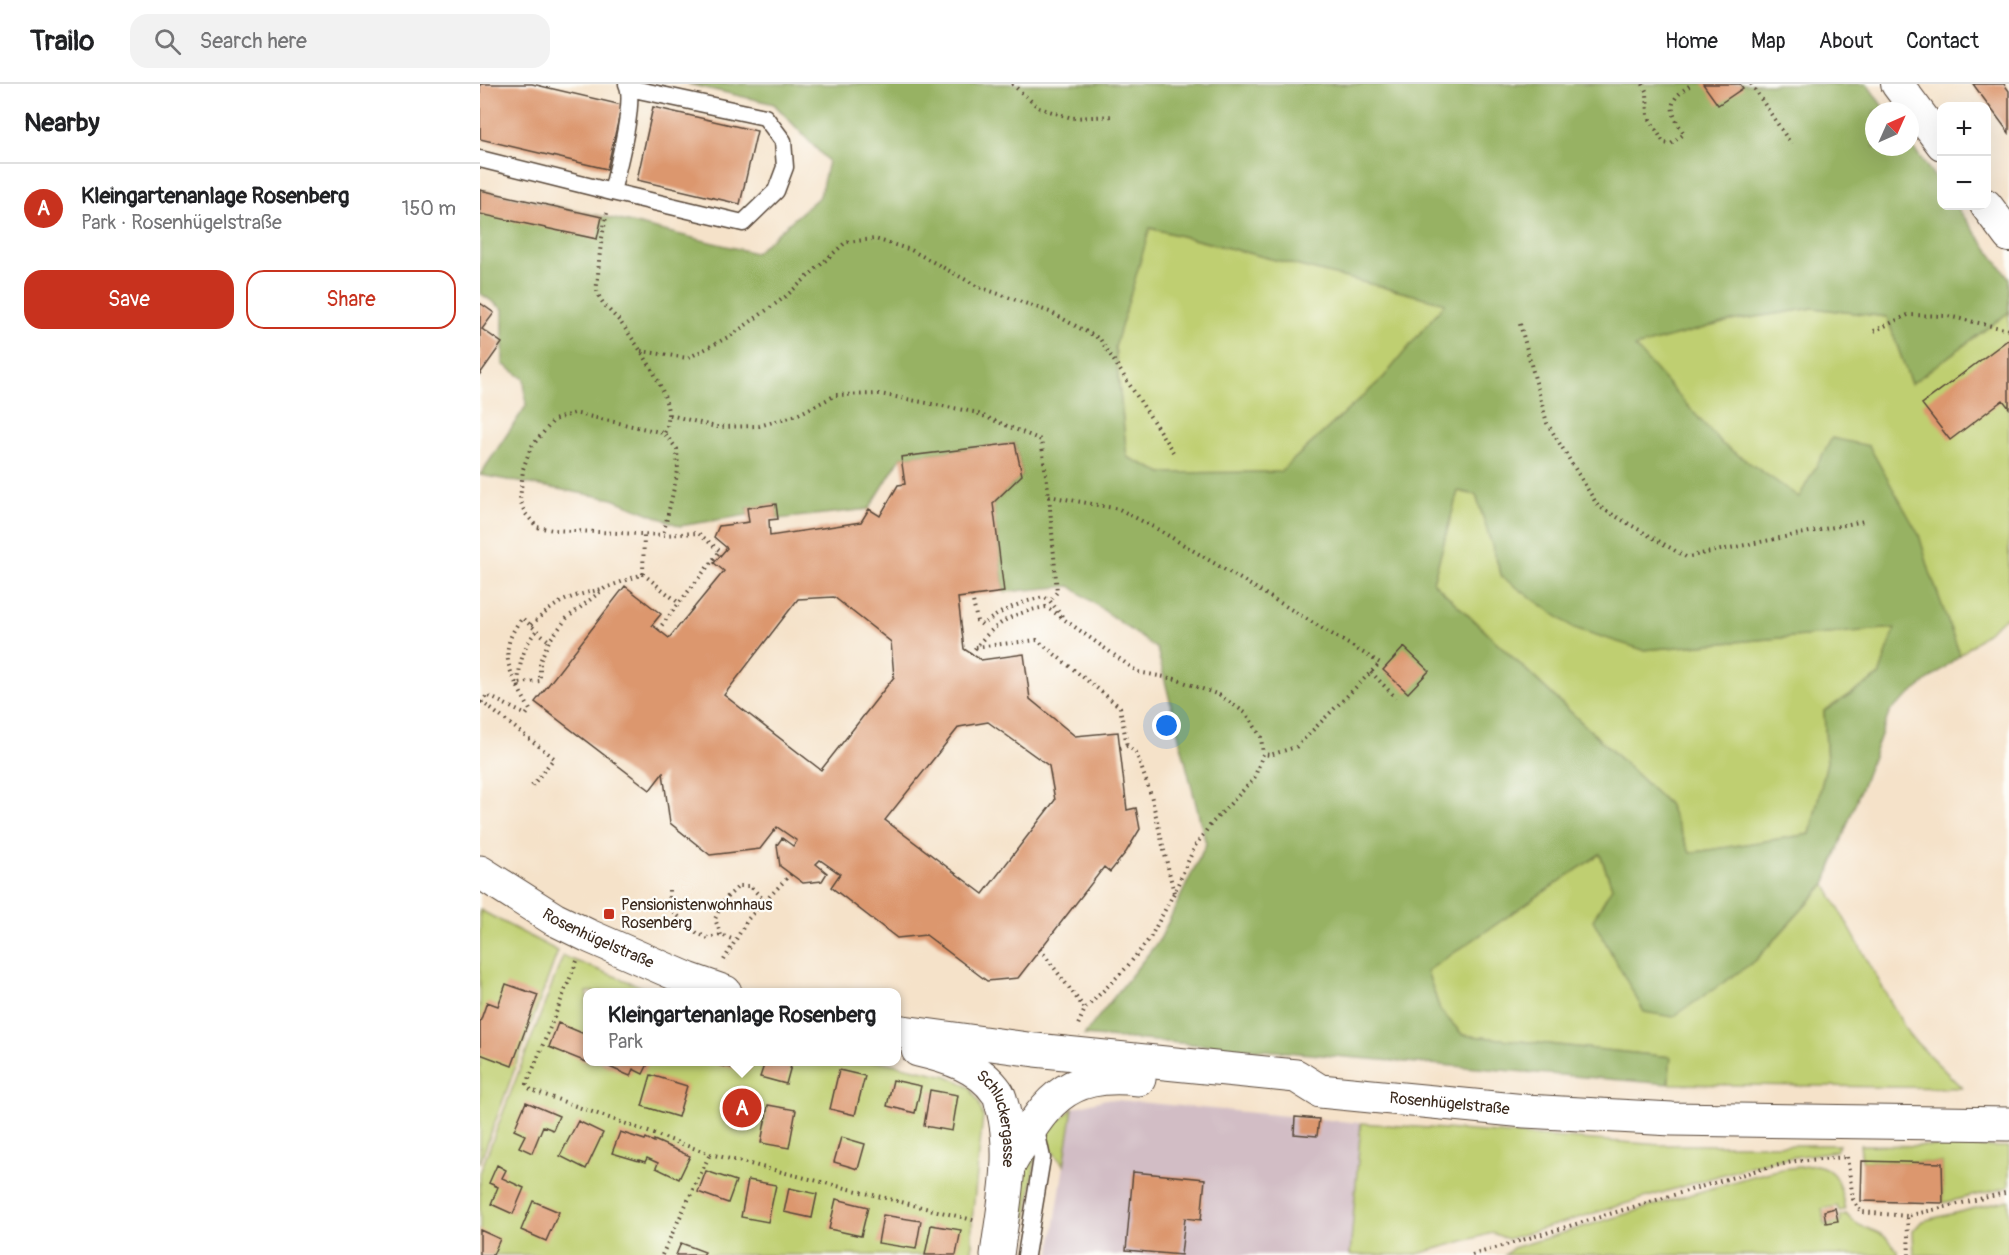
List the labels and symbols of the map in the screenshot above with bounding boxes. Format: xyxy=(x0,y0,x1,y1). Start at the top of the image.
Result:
north arrow xyxy=(1865,102,1919,156)
your location xyxy=(1152,711,1181,740)
place label: Pensionistenwohnhaus Rosenberg xyxy=(621,895,772,933)
street label: Rosenhügelstraße xyxy=(539,904,657,973)
marker: Pensionistenwohnhaus Rosenberg xyxy=(602,907,616,921)
street label: Schluckergasse xyxy=(972,1066,1018,1168)
pin: A xyxy=(722,1086,762,1130)
street label: Rosenhügelstraße xyxy=(1388,1088,1511,1119)

